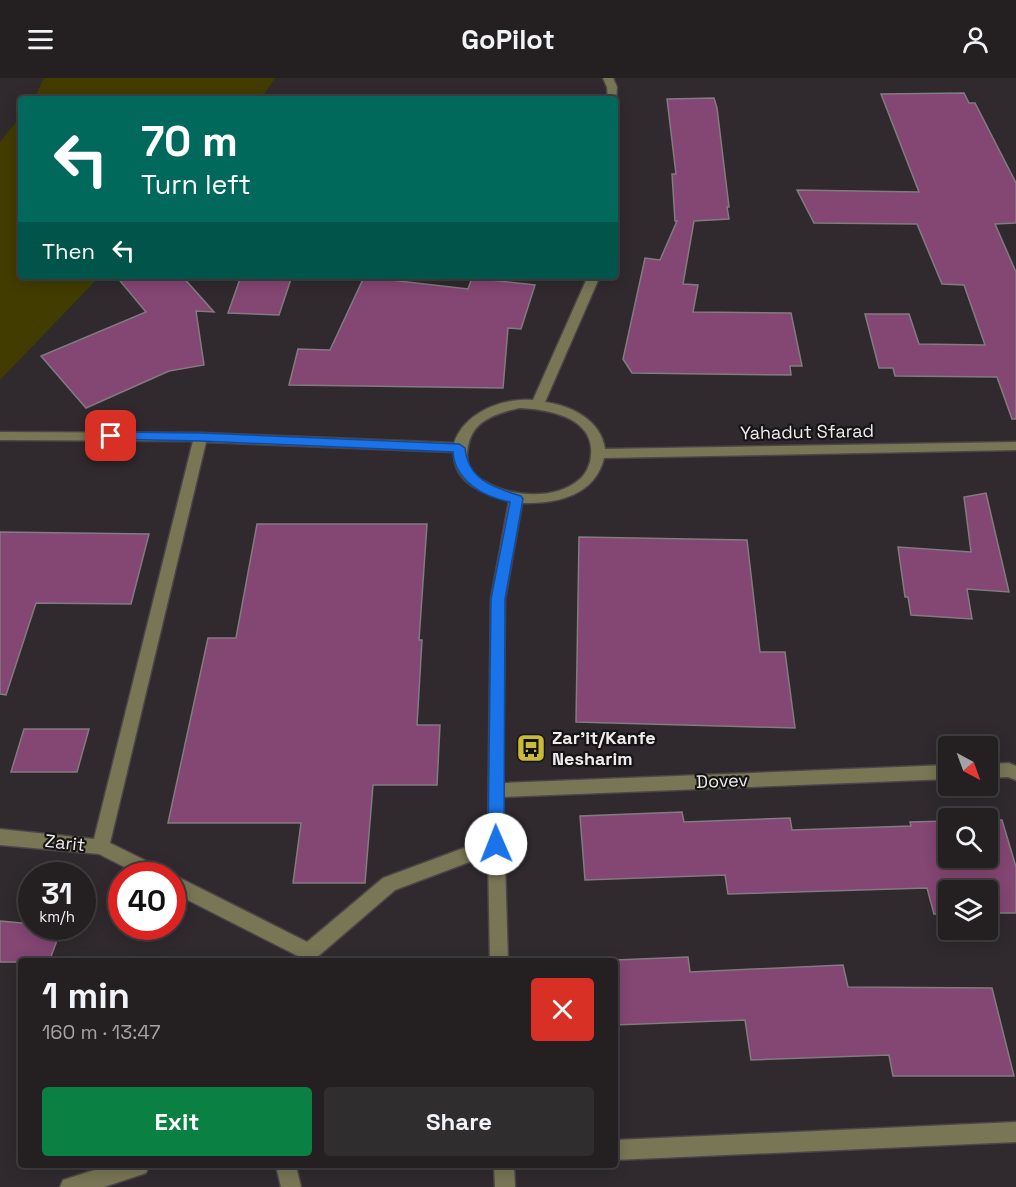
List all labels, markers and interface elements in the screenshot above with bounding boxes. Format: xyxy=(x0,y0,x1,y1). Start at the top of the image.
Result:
text: GoPilot xyxy=(461,22,555,57)
icon: menu xyxy=(24,23,57,56)
icon: person xyxy=(959,23,992,56)
text: 70 m xyxy=(141,115,238,168)
icon: left xyxy=(42,120,120,198)
text: Turn left xyxy=(141,167,251,202)
icon: left xyxy=(107,234,140,267)
text: Then xyxy=(42,237,95,265)
pin xyxy=(85,410,136,461)
icon: arrive xyxy=(94,419,127,452)
street label: Yahadut Sfarad xyxy=(740,419,874,444)
place label: Zar'it/Kanfe Nesharim xyxy=(552,726,656,770)
bus stop icon: Zar'it/Kanfe Nesharim xyxy=(515,732,547,764)
north arrow xyxy=(938,736,998,796)
map controls xyxy=(938,736,998,940)
street label: Dovev xyxy=(696,768,749,793)
button: search xyxy=(938,808,998,868)
position arrow xyxy=(464,812,528,876)
street label: Zarit xyxy=(44,829,86,856)
speed limit sign: 40 xyxy=(108,862,186,940)
text: 31 xyxy=(41,874,73,913)
button: layers xyxy=(938,880,998,940)
text: km/h xyxy=(39,907,75,926)
text: 1 min xyxy=(42,973,130,1019)
button: close xyxy=(531,978,594,1041)
text: 160 m · 13:47 xyxy=(42,1019,160,1045)
button: Exit xyxy=(42,1087,312,1156)
button: Share xyxy=(324,1087,594,1156)

